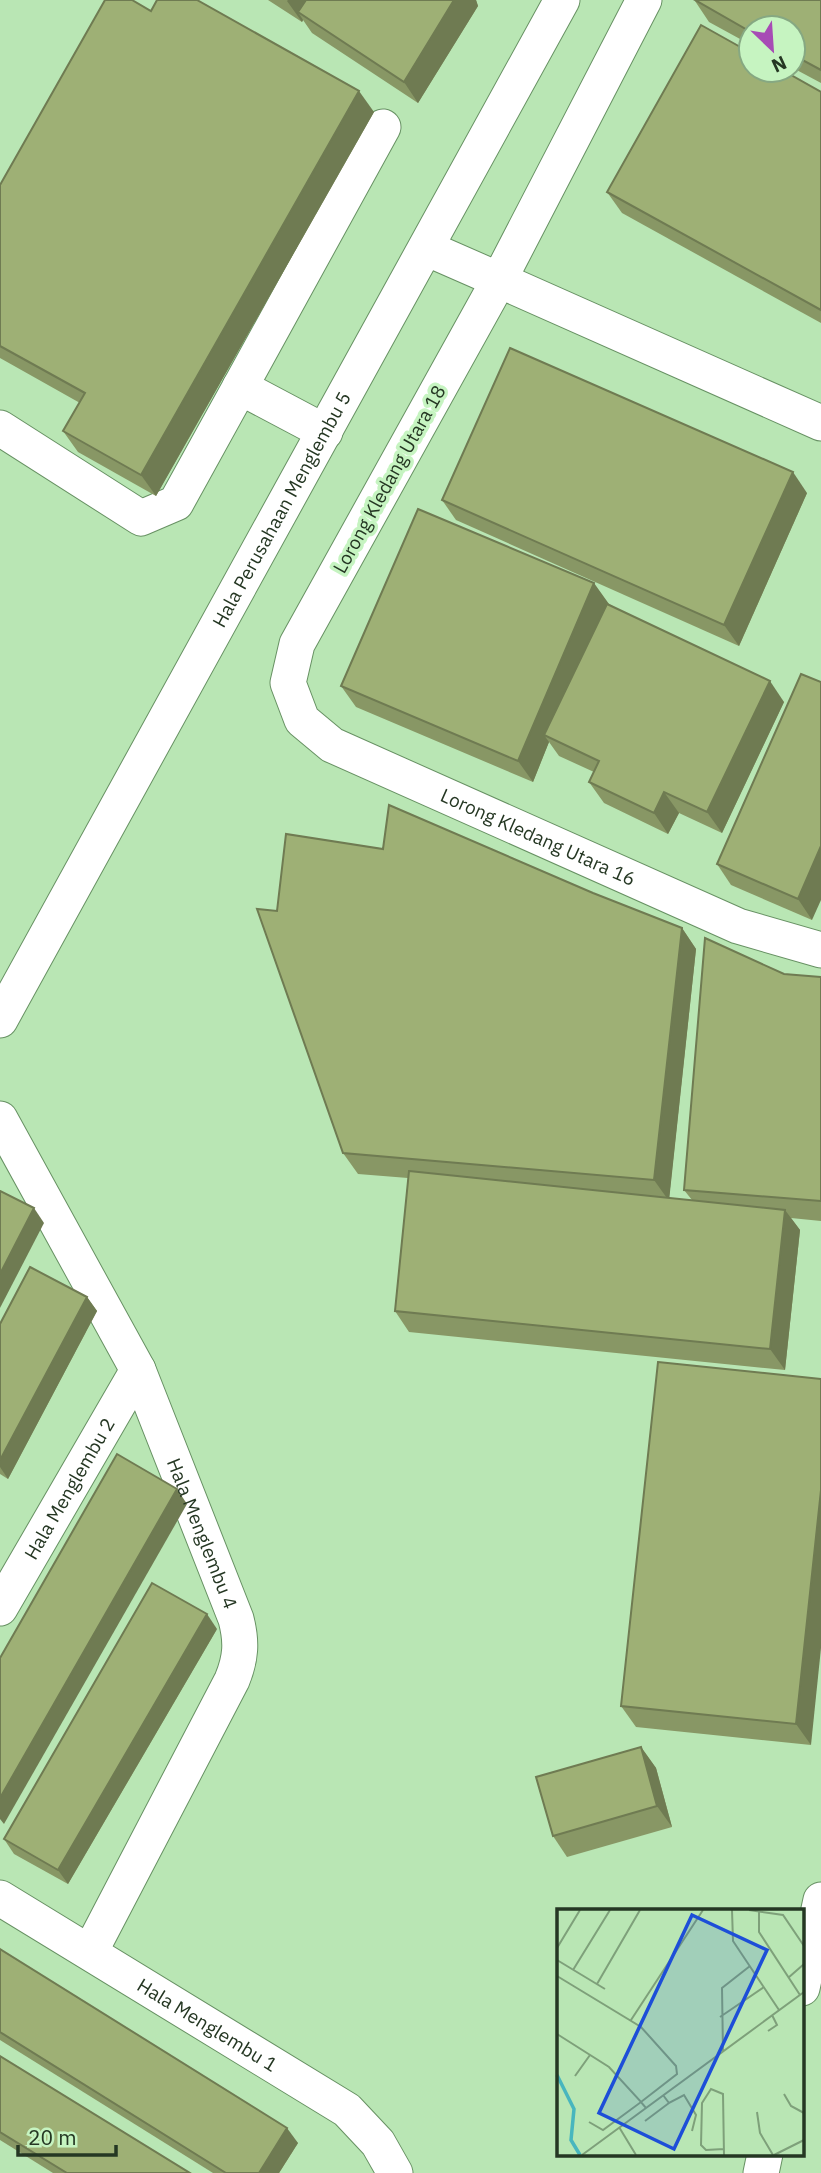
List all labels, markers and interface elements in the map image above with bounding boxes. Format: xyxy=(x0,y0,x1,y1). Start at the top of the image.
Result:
north arrow xyxy=(737,14,807,84)
text: N xyxy=(768,51,790,78)
street label: Lorong Kledang Utara 18 xyxy=(327,381,451,577)
street label: Hala Perusahaan Menglembu 5 xyxy=(207,387,356,631)
street label: Lorong Kledang Utara 16 xyxy=(437,783,639,891)
street label: Hala Menglembu 2 xyxy=(19,1413,120,1564)
street label: Hala Menglembu 4 xyxy=(162,1455,243,1612)
inset map xyxy=(557,1909,804,2156)
street label: Hala Menglembu 1 xyxy=(133,1973,282,2077)
scale bar xyxy=(18,2114,116,2158)
text: 20 m xyxy=(28,2123,77,2151)

